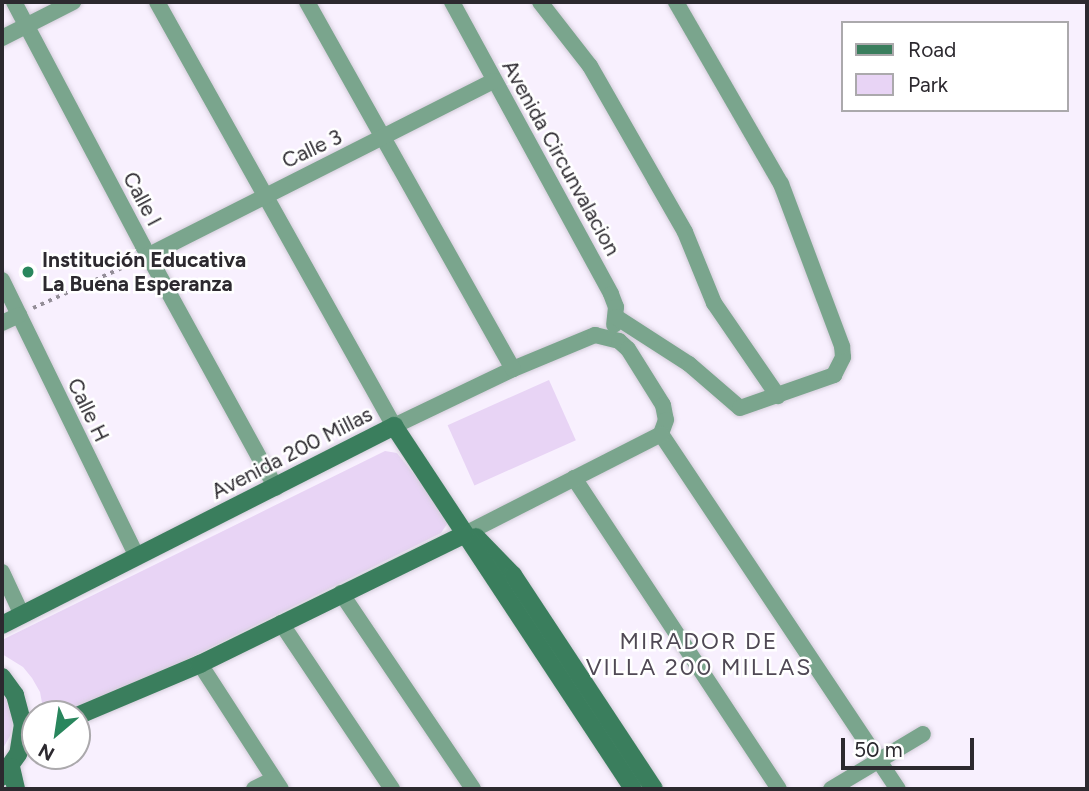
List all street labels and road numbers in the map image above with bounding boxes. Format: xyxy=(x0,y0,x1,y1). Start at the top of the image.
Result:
street label: Avenida Circunvalacion xyxy=(497,56,625,260)
street label: Calle 3 xyxy=(278,124,346,174)
street label: Calle I xyxy=(117,168,167,230)
street label: Calle H xyxy=(62,374,114,446)
street label: Avenida 200 Millas xyxy=(207,402,377,504)

